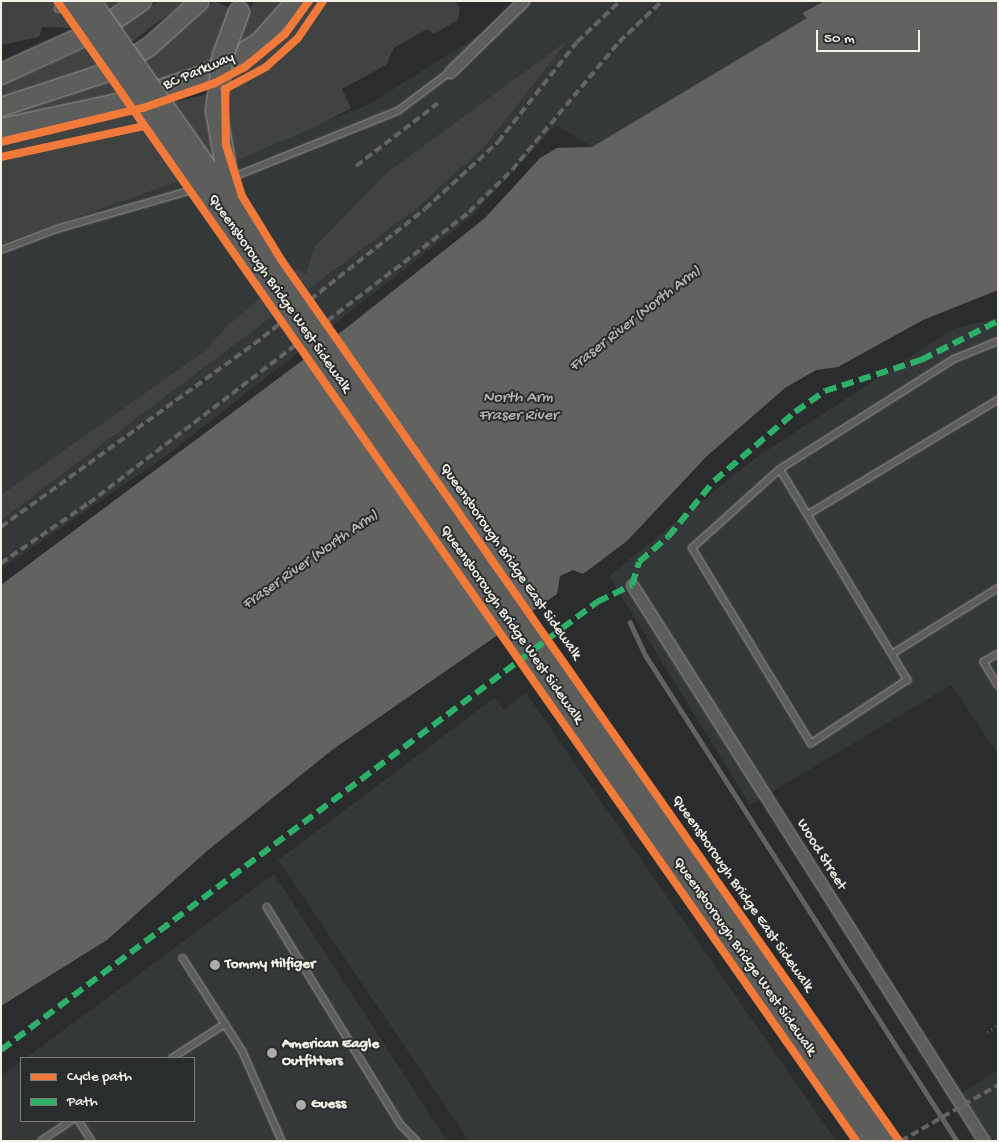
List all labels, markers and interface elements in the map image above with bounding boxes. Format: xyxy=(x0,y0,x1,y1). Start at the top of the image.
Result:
scale bar xyxy=(819,20,923,52)
text: 50 m xyxy=(824,30,855,48)
street label: BC Parkway xyxy=(161,49,237,95)
street label: Queensborough Bridge West Sidewalk xyxy=(203,191,355,397)
water label: Fraser River (North Arm) xyxy=(566,263,706,377)
water label: North Arm Fraser River xyxy=(478,389,558,427)
street label: Queensborough Bridge East Sidewalk xyxy=(435,460,585,664)
water label: Fraser River (North Arm) xyxy=(239,507,383,615)
street label: Queensborough Bridge West Sidewalk xyxy=(435,522,587,728)
street label: Queensborough Bridge East Sidewalk xyxy=(667,792,817,996)
street label: Wood Street xyxy=(792,816,850,894)
street label: Queensborough Bridge West Sidewalk xyxy=(668,854,820,1060)
place label: Tommy Hilfiger xyxy=(225,956,315,974)
marker: Tommy Hilfiger xyxy=(209,959,221,971)
place label: American Eagle Outfitters xyxy=(282,1035,379,1070)
marker: American Eagle Outfitters xyxy=(266,1047,278,1059)
legend xyxy=(20,1057,195,1122)
text: Cycle path xyxy=(67,1068,132,1086)
text: Path xyxy=(67,1093,98,1111)
place label: Guess xyxy=(311,1096,346,1114)
marker: Guess xyxy=(295,1099,307,1111)

